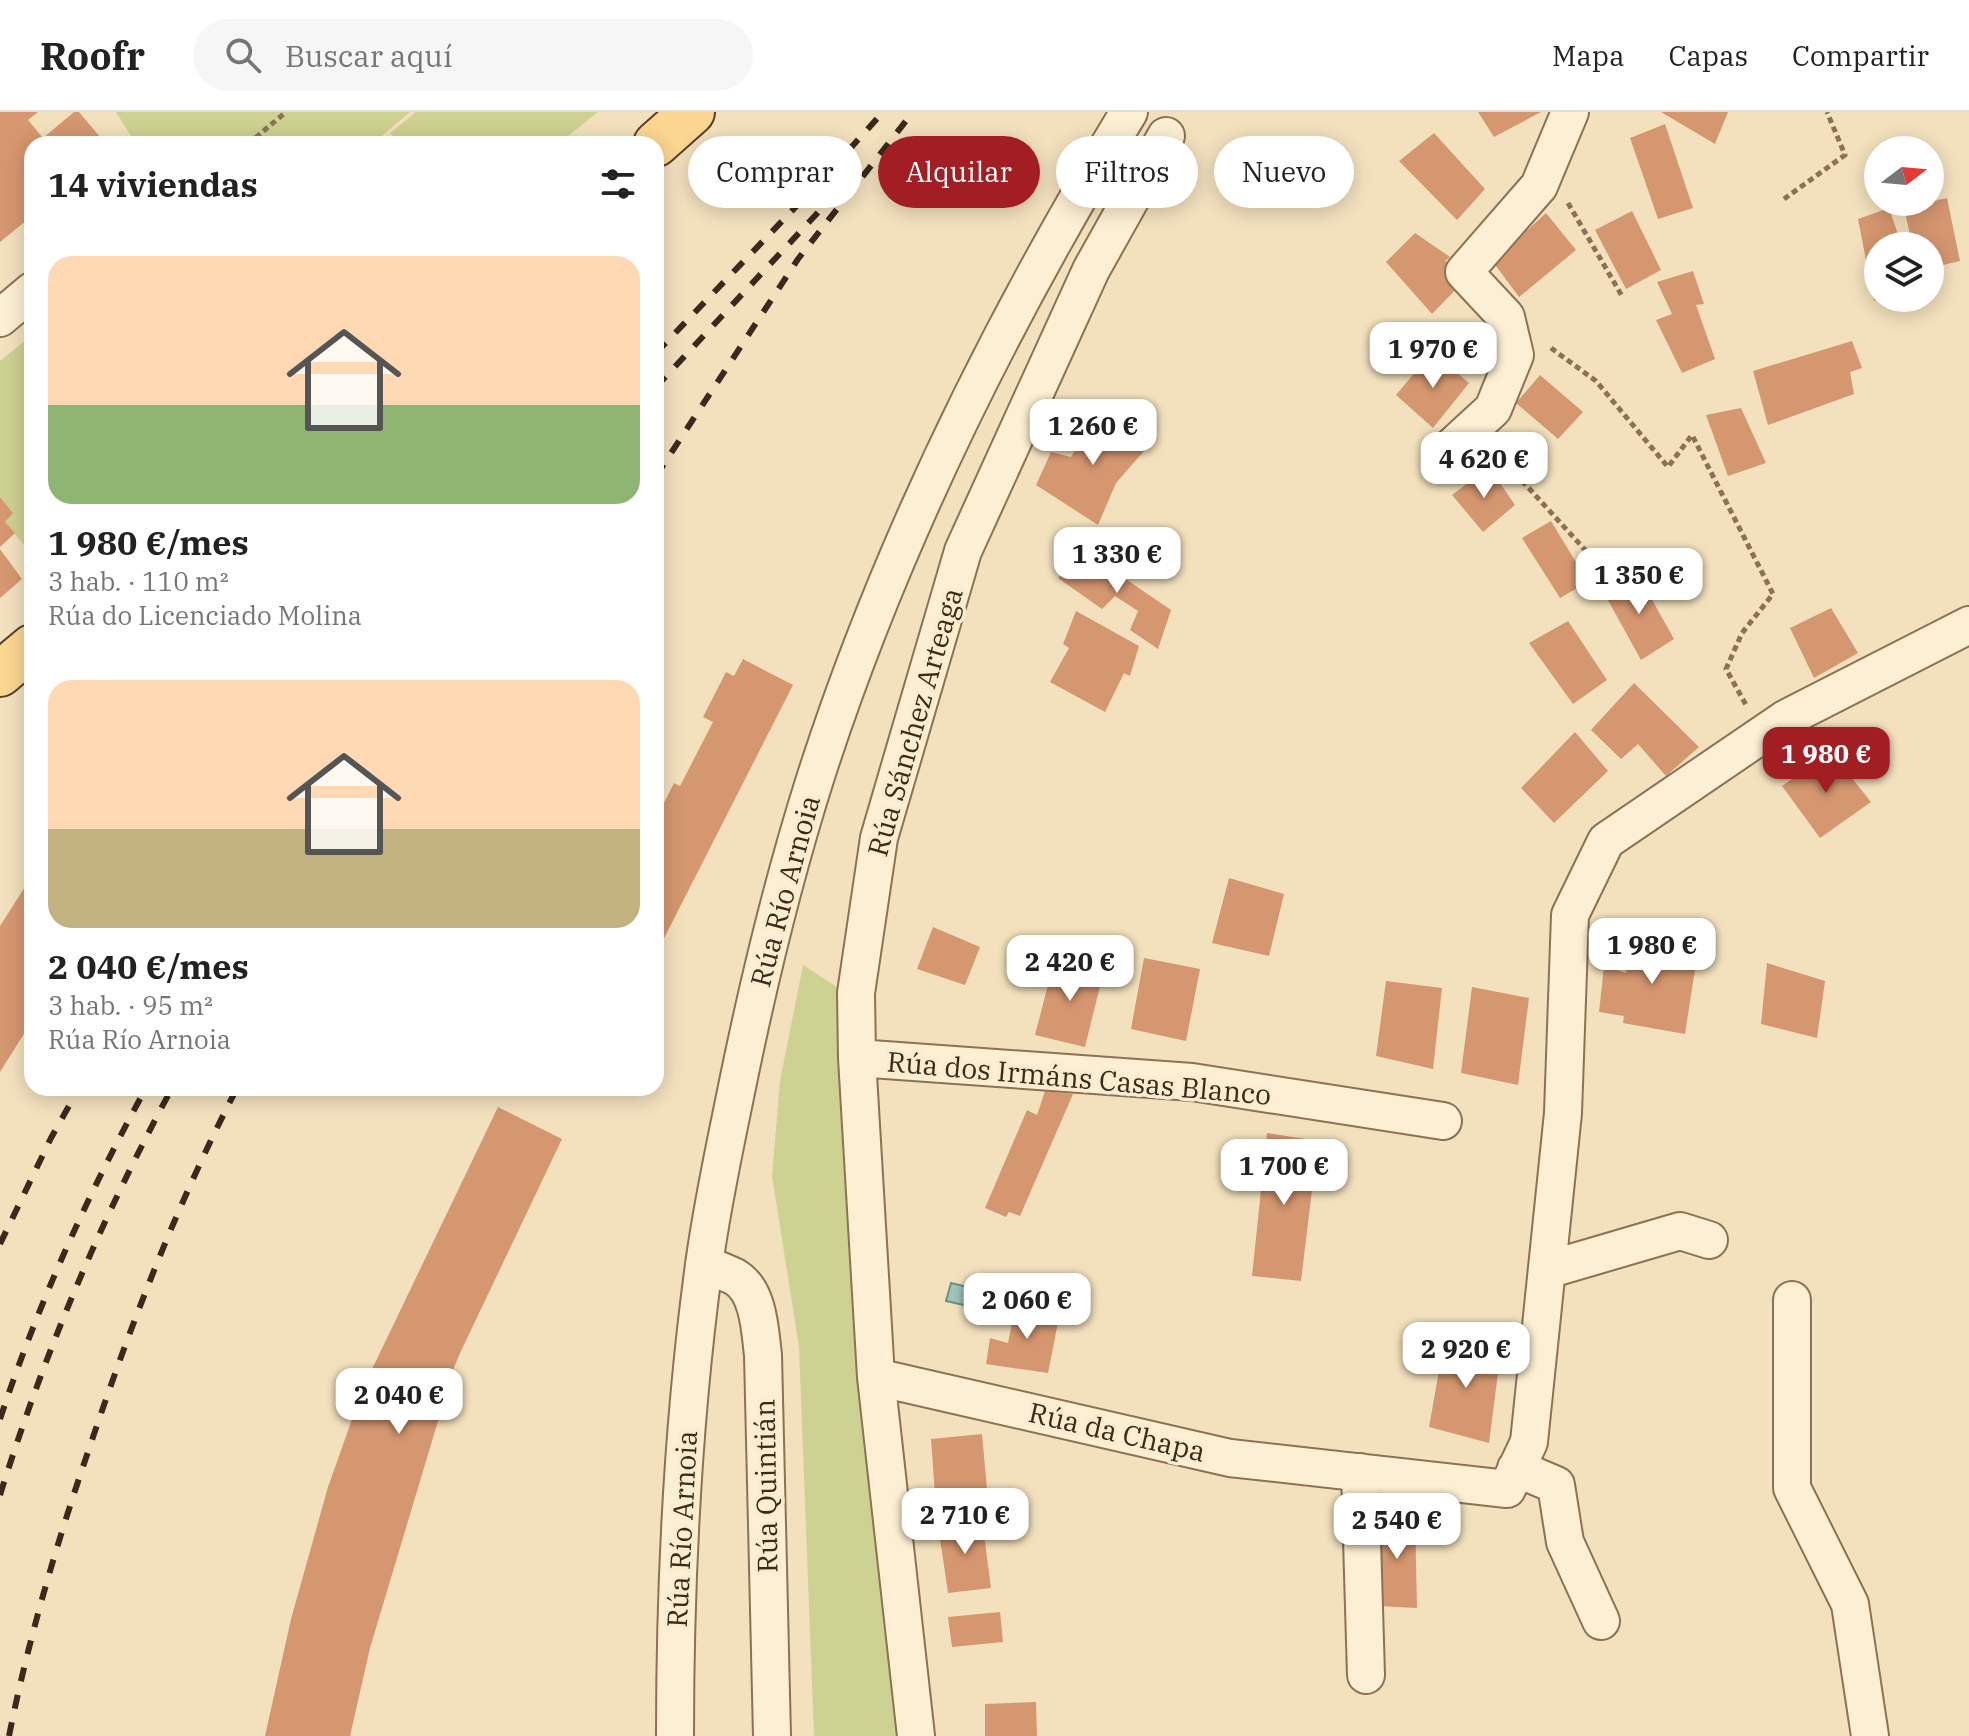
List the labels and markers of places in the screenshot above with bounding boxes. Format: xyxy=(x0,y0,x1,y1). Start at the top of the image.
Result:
pin: 1 970 € xyxy=(1359,322,1507,390)
pin: 1 260 € xyxy=(1019,399,1167,467)
pin: 4 620 € xyxy=(1410,432,1558,500)
pin: 1 330 € xyxy=(1043,527,1191,595)
pin: 1 350 € xyxy=(1565,548,1713,616)
pin: 1 980 € xyxy=(1752,727,1900,795)
pin: 1 980 € xyxy=(1578,918,1726,986)
pin: 2 420 € xyxy=(996,935,1144,1003)
pin: 1 700 € xyxy=(1210,1139,1358,1207)
pin: 2 060 € xyxy=(953,1273,1101,1341)
pin: 2 920 € xyxy=(1392,1322,1540,1390)
pin: 2 040 € xyxy=(325,1368,473,1436)
pin: 2 710 € xyxy=(891,1488,1039,1556)
pin: 2 540 € xyxy=(1323,1493,1471,1561)

